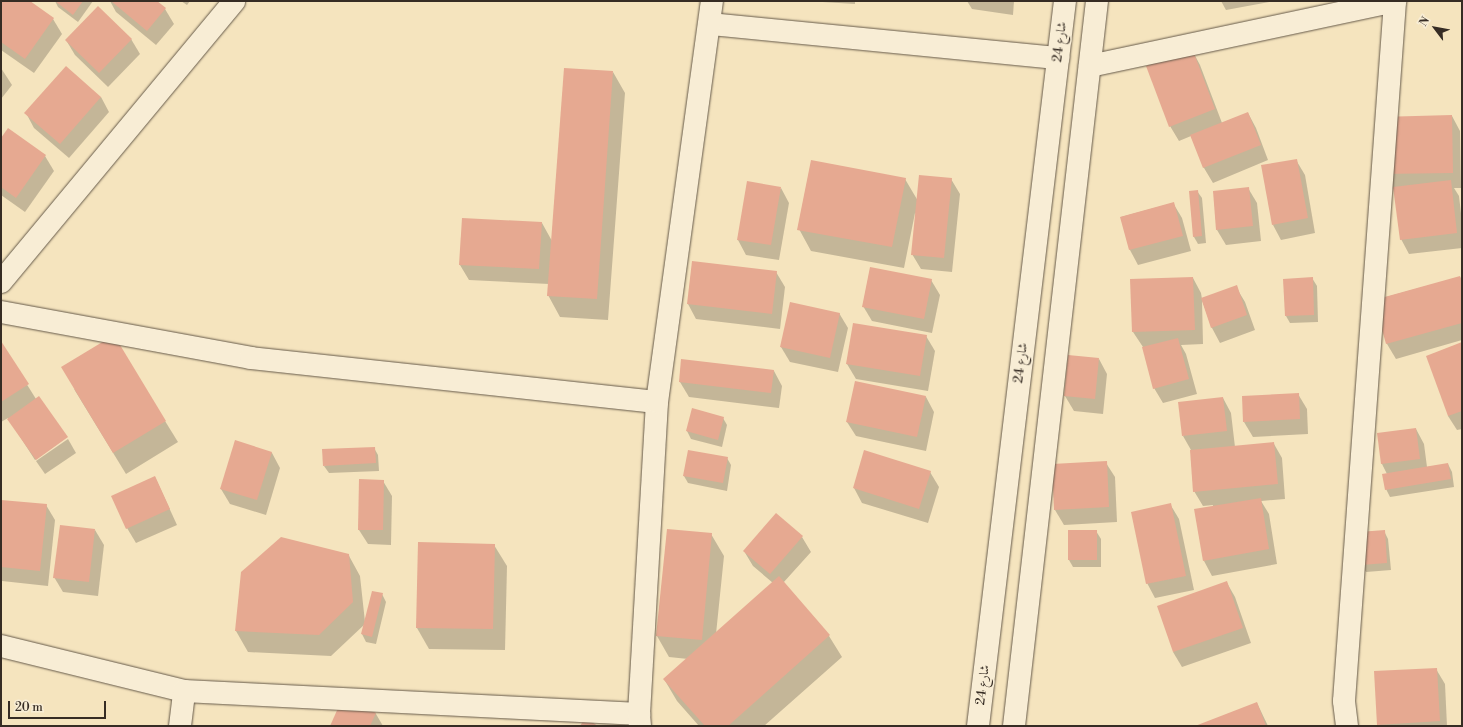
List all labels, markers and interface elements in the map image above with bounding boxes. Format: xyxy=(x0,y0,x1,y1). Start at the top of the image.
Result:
north arrow xyxy=(1415,8,1455,48)
text: N xyxy=(1417,14,1433,29)
street label: شارع 24 xyxy=(1050,21,1070,63)
street label: شارع 24 xyxy=(1011,342,1031,384)
street label: شارع 24 xyxy=(973,664,993,706)
scale bar xyxy=(10,693,108,719)
text: 20 m xyxy=(15,700,43,715)

